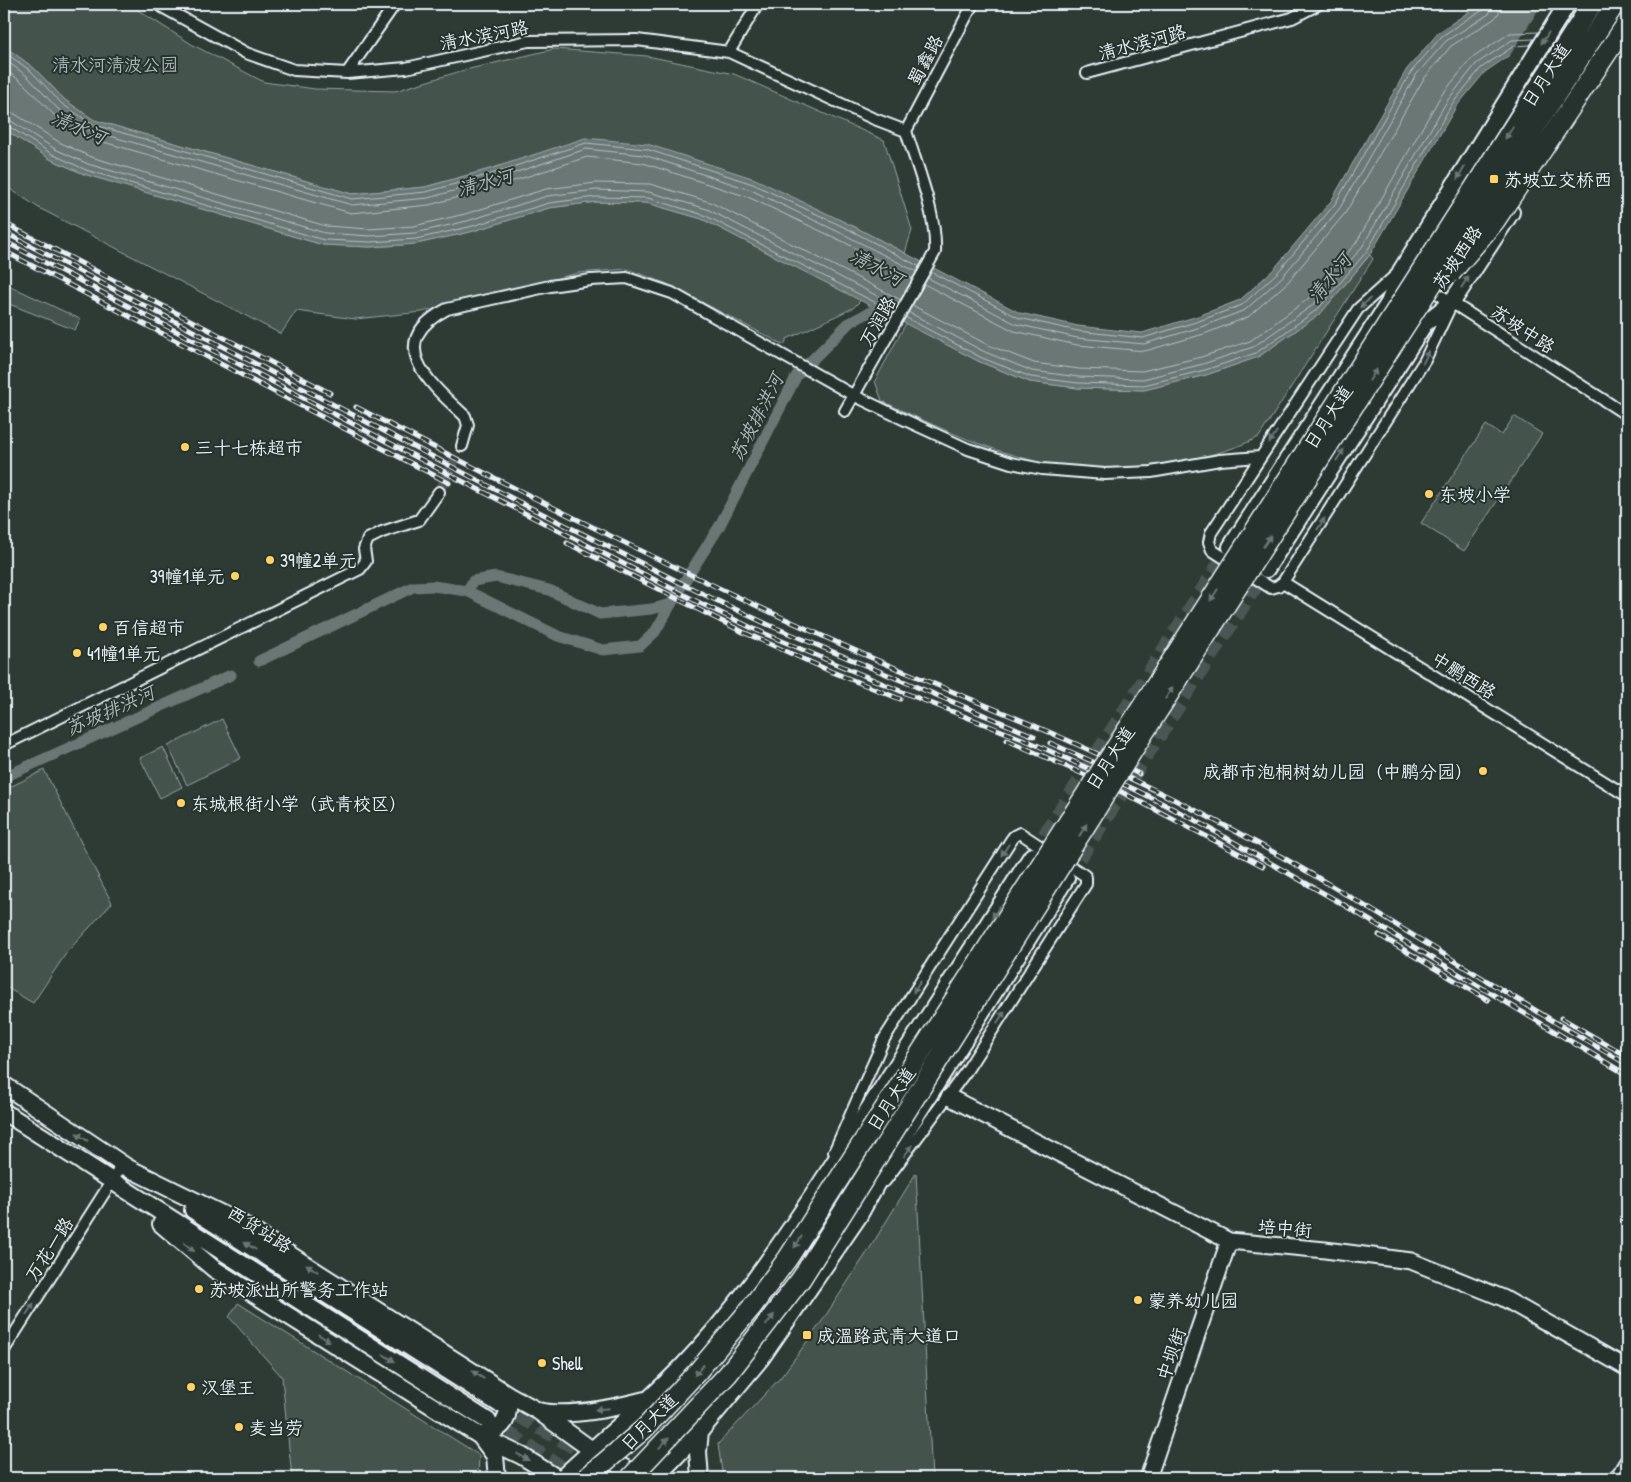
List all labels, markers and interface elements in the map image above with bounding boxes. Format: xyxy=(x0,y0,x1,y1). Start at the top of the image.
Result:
street label: 清水滨河路 xyxy=(437,14,531,56)
street label: 清水滨河路 xyxy=(1095,18,1189,66)
street label: 蜀鑫路 xyxy=(901,30,949,90)
one-way arrow xyxy=(1540,31,1550,44)
street label: 日月大道 xyxy=(1516,38,1576,112)
park label: 清水河清波公园 xyxy=(52,52,178,77)
water label: 清水河 xyxy=(48,104,113,151)
one-way arrow xyxy=(1504,127,1514,140)
water label: 清水河 xyxy=(454,161,519,202)
one-way arrow xyxy=(1457,166,1466,179)
place label: 苏坡立交桥西 xyxy=(1504,167,1612,192)
marker: 苏坡立交桥西 xyxy=(1488,173,1500,185)
street label: 苏坡西路 xyxy=(1427,220,1487,294)
water label: 清水河 xyxy=(846,242,911,293)
water label: 清水河 xyxy=(1301,245,1359,308)
one-way arrow xyxy=(1460,276,1470,289)
street label: 万润路 xyxy=(853,291,901,351)
one-way arrow xyxy=(1359,297,1371,309)
street label: 苏坡中路 xyxy=(1486,299,1560,359)
one-way arrow xyxy=(1422,350,1430,364)
water label: 苏坡排洪河 xyxy=(723,366,791,465)
one-way arrow xyxy=(1369,368,1378,382)
street label: 日月大道 xyxy=(1298,380,1358,454)
one-way arrow xyxy=(1268,430,1278,444)
place label: 三十七栋超市 xyxy=(195,435,303,460)
marker: 三十七栋超市 xyxy=(179,441,191,453)
one-way arrow xyxy=(1335,448,1344,461)
place label: 东坡小学 xyxy=(1439,482,1511,507)
marker: 东坡小学 xyxy=(1423,488,1435,500)
one-way arrow xyxy=(1316,517,1325,531)
one-way arrow xyxy=(1262,535,1271,548)
place label: 39幢2单元 xyxy=(280,548,357,573)
marker: 39幢2单元 xyxy=(264,554,276,566)
place label: 39幢1单元 xyxy=(150,564,225,589)
marker: 39幢1单元 xyxy=(229,570,241,582)
one-way arrow xyxy=(1210,588,1219,601)
place label: 百信超市 xyxy=(113,615,185,640)
marker: 百信超市 xyxy=(97,621,109,633)
place label: 41幢1单元 xyxy=(87,641,161,666)
street label: 中鹏西路 xyxy=(1427,645,1501,705)
marker: 41幢1单元 xyxy=(71,647,83,659)
water label: 苏坡排洪河 xyxy=(61,678,161,741)
one-way arrow xyxy=(1165,686,1174,699)
street label: 日月大道 xyxy=(1080,721,1140,795)
place label: 成都市泡桐树幼儿园（中鹏分园） xyxy=(1203,759,1473,784)
marker: 成都市泡桐树幼儿园（中鹏分园） xyxy=(1477,765,1489,777)
place label: 东城根街小学（武青校区） xyxy=(191,791,407,816)
marker: 东城根街小学（武青校区） xyxy=(175,797,187,809)
one-way arrow xyxy=(1078,824,1087,837)
one-way arrow xyxy=(1000,843,1009,857)
one-way arrow xyxy=(991,905,1001,919)
one-way arrow xyxy=(912,980,922,993)
one-way arrow xyxy=(996,1011,1006,1024)
street label: 日月大道 xyxy=(861,1062,921,1136)
one-way arrow xyxy=(75,1133,89,1142)
one-way arrow xyxy=(903,1144,913,1157)
street label: 西货站路 xyxy=(223,1199,297,1259)
street label: 万花一路 xyxy=(19,1212,79,1286)
street label: 培中街 xyxy=(1257,1213,1313,1243)
one-way arrow xyxy=(793,1235,803,1248)
one-way arrow xyxy=(243,1241,256,1250)
one-way arrow xyxy=(182,1242,195,1253)
one-way arrow xyxy=(305,1264,318,1273)
place label: 苏坡派出所警务工作站 xyxy=(209,1277,389,1302)
marker: 苏坡派出所警务工作站 xyxy=(193,1283,205,1295)
place label: 蒙养幼儿园 xyxy=(1148,1288,1238,1313)
marker: 蒙养幼儿园 xyxy=(1132,1294,1144,1306)
one-way arrow xyxy=(25,1302,35,1316)
one-way arrow xyxy=(765,1313,775,1327)
place label: 成温路武青大道口 xyxy=(817,1323,961,1348)
street label: 中坝街 xyxy=(1150,1324,1192,1384)
marker: 成温路武青大道口 xyxy=(801,1329,813,1341)
one-way arrow xyxy=(317,1333,330,1342)
place label: Shell xyxy=(552,1351,583,1376)
one-way arrow xyxy=(382,1354,396,1363)
marker: Shell xyxy=(536,1357,548,1369)
one-way arrow xyxy=(693,1364,704,1377)
one-way arrow xyxy=(471,1370,485,1380)
place label: 汉堡王 xyxy=(201,1375,255,1400)
marker: 汉堡王 xyxy=(185,1381,197,1393)
street label: 日月大道 xyxy=(615,1388,683,1456)
one-way arrow xyxy=(594,1406,610,1414)
place label: 麦当劳 xyxy=(249,1415,303,1440)
marker: 麦当劳 xyxy=(233,1421,245,1433)
one-way arrow xyxy=(658,1438,670,1450)
one-way arrow xyxy=(515,1453,530,1461)

